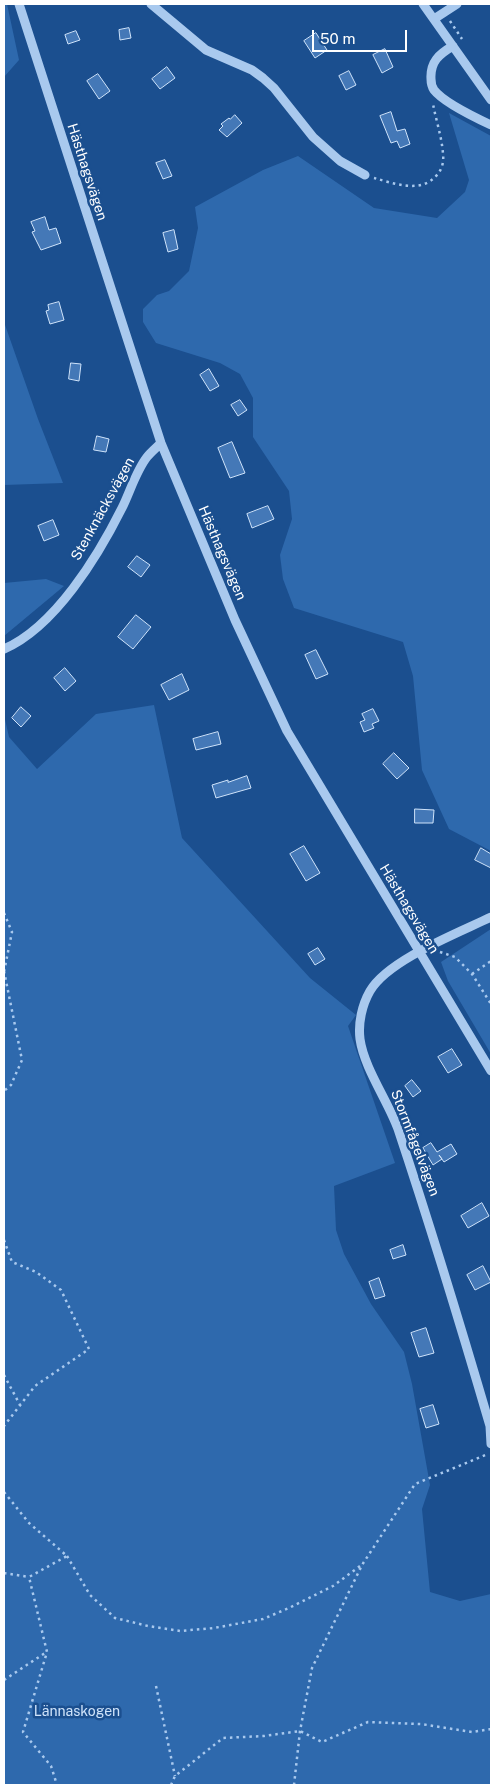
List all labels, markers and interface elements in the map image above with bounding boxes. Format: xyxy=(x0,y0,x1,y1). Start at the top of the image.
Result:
scale bar xyxy=(315,20,410,52)
text: 50 m xyxy=(320,30,355,47)
street label: Hästhagsvägen xyxy=(63,121,111,223)
street label: Stenknäcksvägen xyxy=(68,454,138,564)
street label: Hästhagsvägen xyxy=(195,503,249,603)
street label: Hästhagsvägen xyxy=(376,861,442,957)
street label: Stormfågelvägen xyxy=(387,1087,443,1199)
park label: Lännaskogen xyxy=(34,1704,120,1720)

